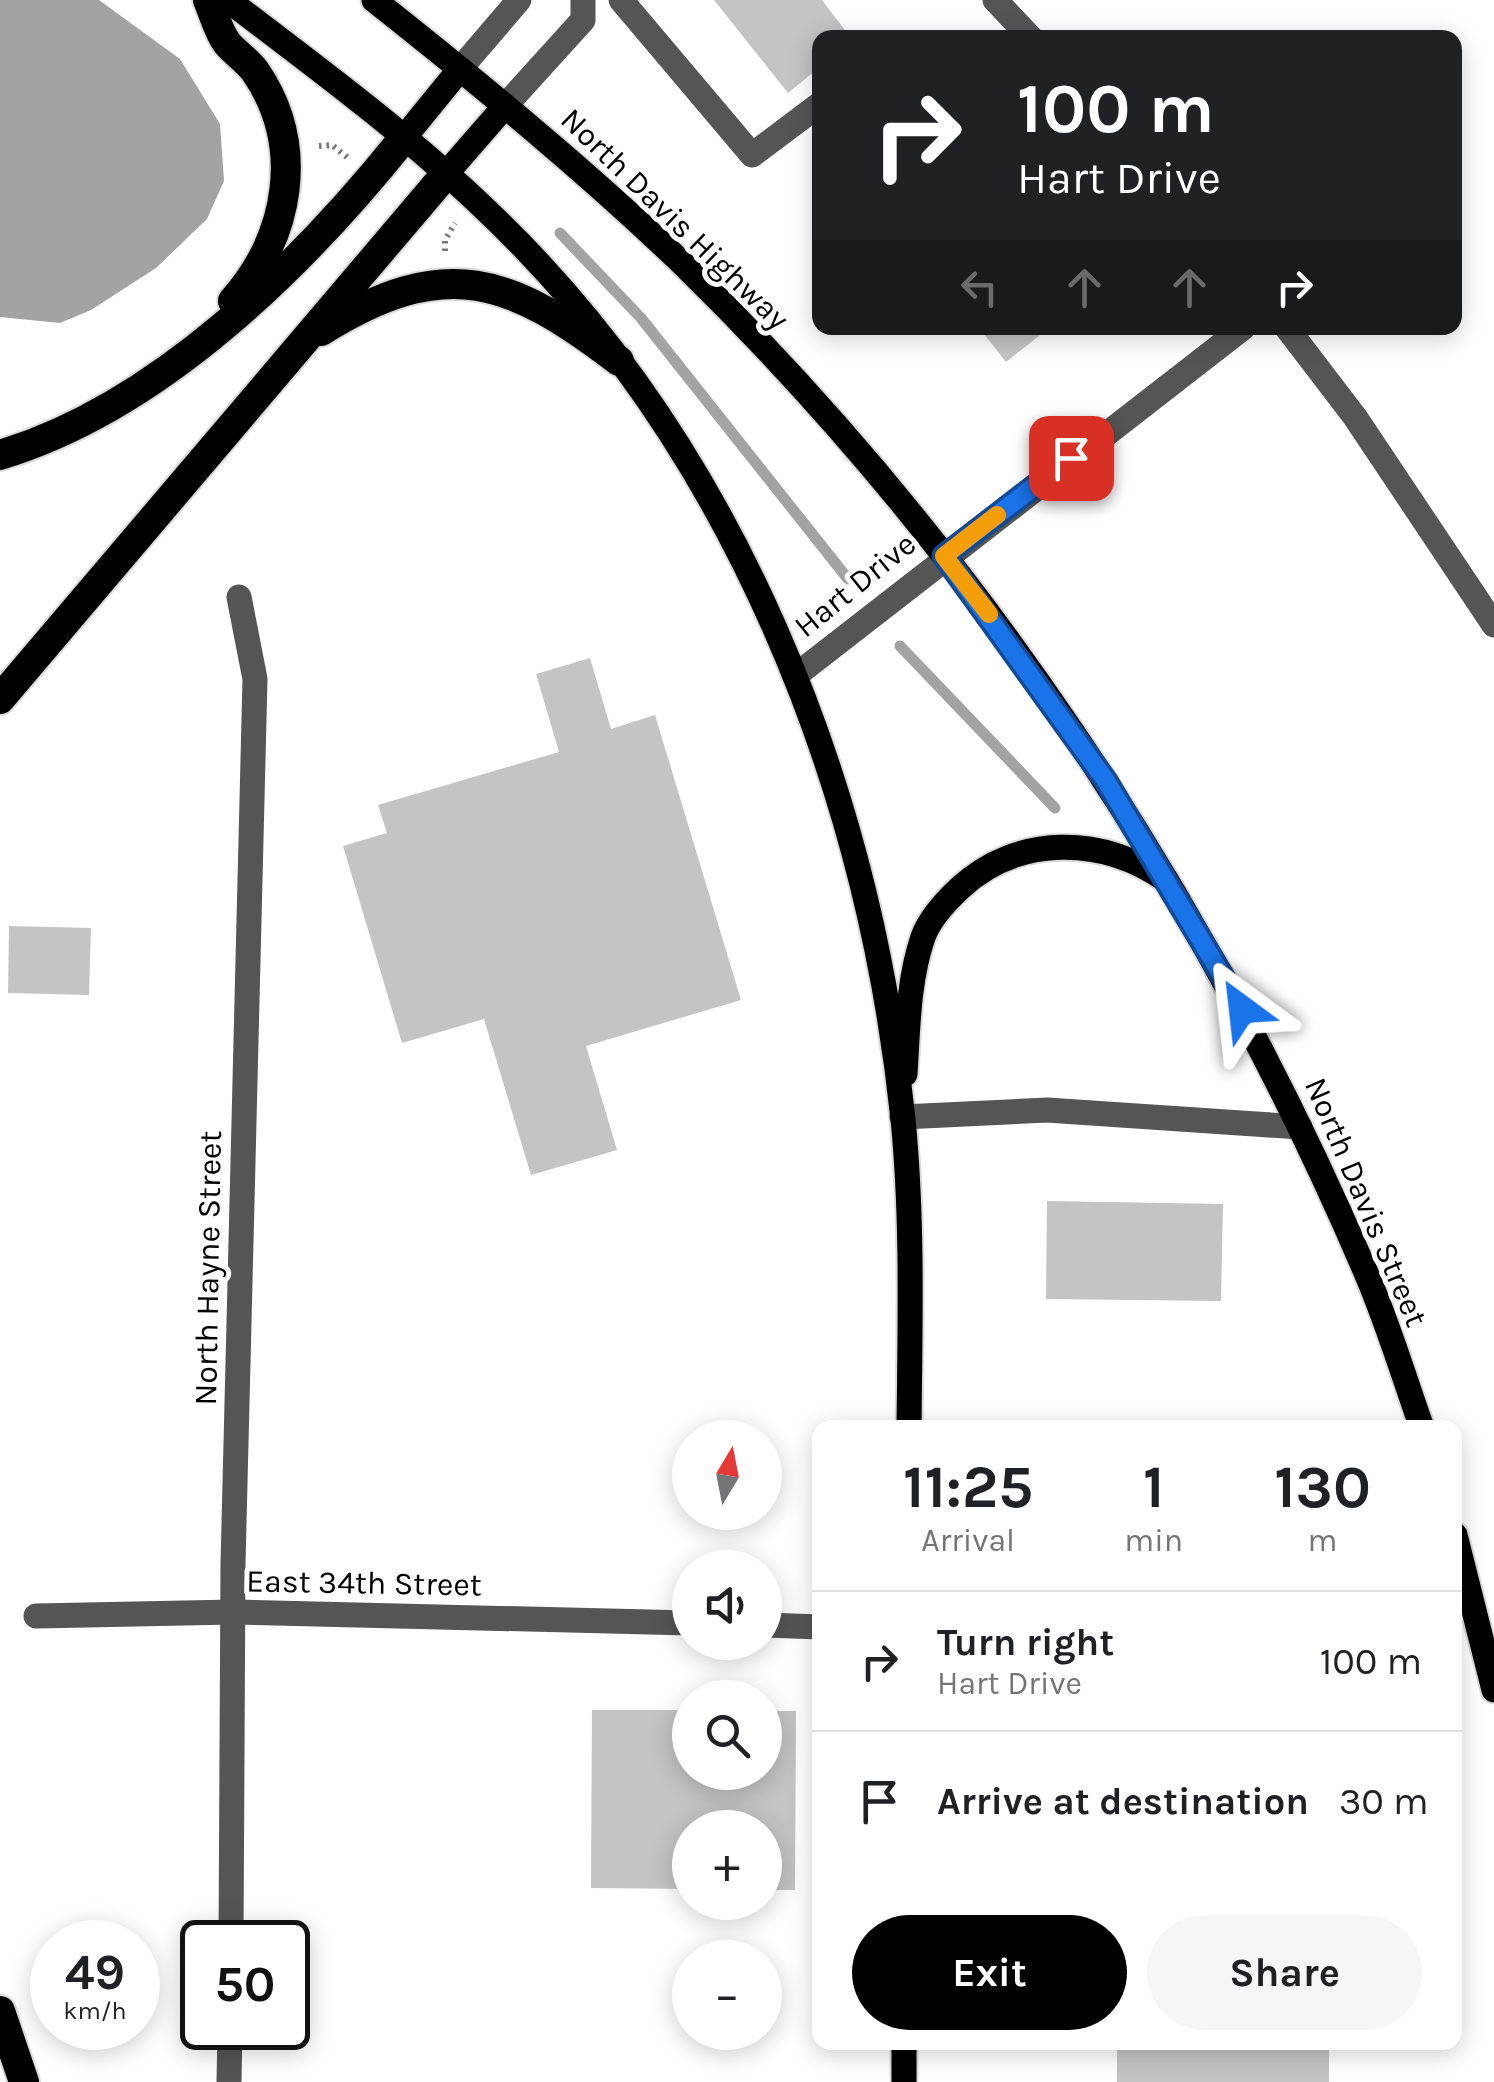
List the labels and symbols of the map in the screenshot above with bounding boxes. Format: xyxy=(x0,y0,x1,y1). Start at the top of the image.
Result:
street label: North Davis Highway xyxy=(553,101,797,337)
pin xyxy=(1029,416,1114,501)
street label: Hart Drive xyxy=(787,525,923,645)
position arrow xyxy=(1190,957,1294,1061)
street label: North Davis Street xyxy=(1297,1072,1435,1332)
street label: North Hayne Street xyxy=(187,1130,229,1406)
north arrow xyxy=(672,1420,782,1530)
street label: East 34th Street xyxy=(246,1562,482,1604)
speed limit sign: 50 xyxy=(180,1920,310,2050)

